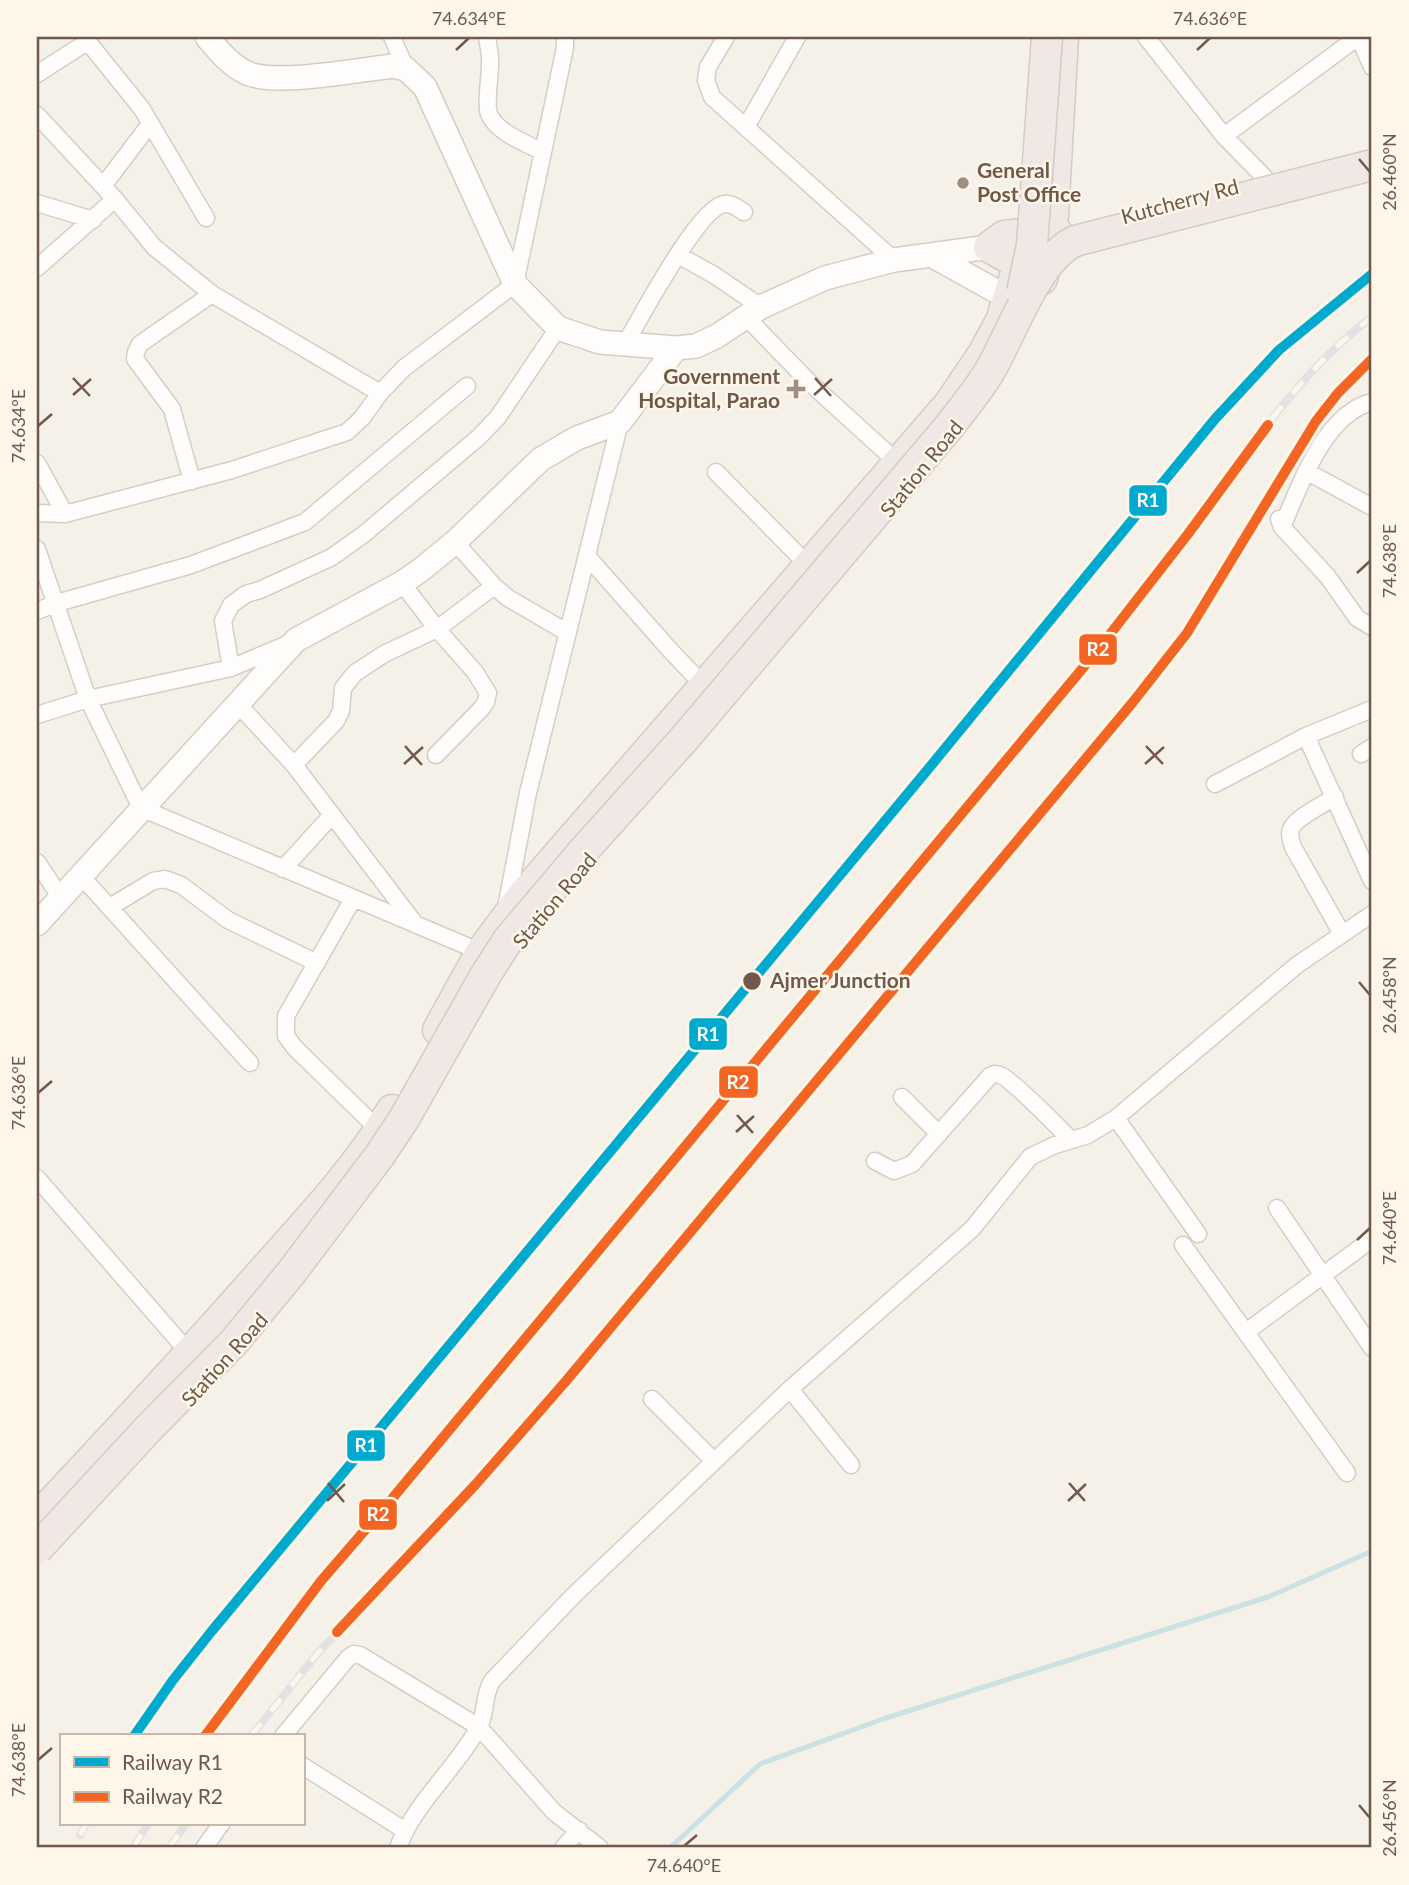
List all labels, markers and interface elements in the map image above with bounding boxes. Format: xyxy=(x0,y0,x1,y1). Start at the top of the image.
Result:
text: 74.634°E xyxy=(432,7,506,29)
text: 74.636°E xyxy=(1173,7,1247,29)
text: 26.460°N xyxy=(1378,133,1400,211)
place label: General Post Office xyxy=(977,157,1081,206)
street label: Kutcherry Rd xyxy=(1118,173,1241,228)
marker: General Post Office xyxy=(955,175,971,191)
place label: Government Hospital, Parao xyxy=(638,363,780,412)
marker: Government Hospital, Parao xyxy=(786,379,806,399)
text: 74.634°E xyxy=(7,389,29,463)
street label: Station Road xyxy=(874,415,967,521)
line badge: R1 xyxy=(1128,484,1168,517)
text: R1 xyxy=(1136,488,1160,511)
text: 74.638°E xyxy=(1378,524,1400,598)
line badge: R2 xyxy=(1078,633,1118,666)
text: R2 xyxy=(1086,637,1110,660)
street label: Station Road xyxy=(507,847,601,953)
text: 26.458°N xyxy=(1378,956,1400,1034)
place label: Ajmer Junction xyxy=(769,967,911,992)
marker: Ajmer Junction xyxy=(741,970,763,992)
line badge: R1 xyxy=(688,1017,728,1051)
text: R1 xyxy=(696,1022,720,1045)
text: 74.636°E xyxy=(7,1056,29,1130)
line badge: R2 xyxy=(718,1065,759,1099)
text: R2 xyxy=(726,1070,750,1093)
text: 74.640°E xyxy=(1378,1191,1400,1265)
street label: Station Road xyxy=(175,1307,272,1411)
line badge: R1 xyxy=(346,1429,386,1462)
text: R1 xyxy=(354,1433,378,1456)
line badge: R2 xyxy=(358,1498,398,1531)
text: R2 xyxy=(366,1502,390,1525)
text: 74.638°E xyxy=(7,1723,29,1797)
legend xyxy=(60,1734,304,1826)
text: Railway R1 xyxy=(122,1749,223,1774)
text: 26.456°N xyxy=(1378,1779,1400,1857)
text: Railway R2 xyxy=(122,1783,223,1808)
text: 74.640°E xyxy=(647,1854,721,1876)

